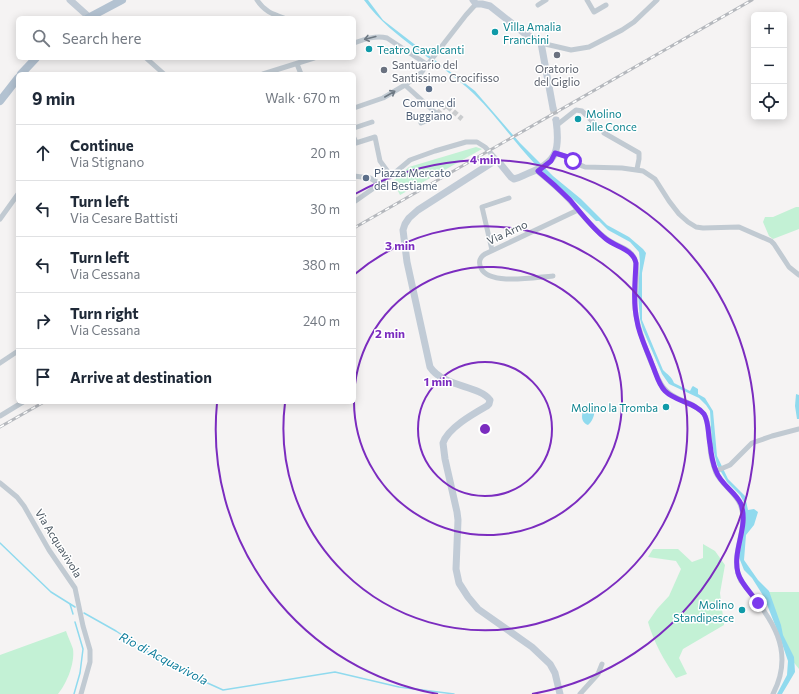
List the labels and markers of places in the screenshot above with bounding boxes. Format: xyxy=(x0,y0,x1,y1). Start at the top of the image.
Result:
place label: Villa Amalia Franchini xyxy=(503,20,561,46)
marker: Villa Amalia Franchini xyxy=(490,27,500,37)
place label: Teatro Cavalcanti xyxy=(377,43,464,56)
marker: Teatro Cavalcanti xyxy=(364,44,374,54)
marker: Oratorio del Giglio xyxy=(552,50,562,60)
place label: Santuario del Santissimo Crocifisso xyxy=(392,58,500,84)
place label: Oratorio del Giglio xyxy=(534,62,580,88)
marker: Santuario del Santissimo Crocifisso xyxy=(379,65,389,75)
marker: Comune di Buggiano xyxy=(424,84,434,94)
place label: Comune di Buggiano xyxy=(402,96,456,122)
place label: Molino alle Conce xyxy=(586,107,637,133)
marker: Molino alle Conce xyxy=(573,114,583,124)
place label: Piazza Mercato del Bestiame xyxy=(374,166,451,192)
marker: Piazza Mercato del Bestiame xyxy=(361,173,371,183)
place label: Molino la Tromba xyxy=(571,401,658,414)
marker: Molino la Tromba xyxy=(661,402,671,412)
centre of rings xyxy=(478,422,492,436)
place label: Molino Standipesce xyxy=(673,598,734,624)
marker: Molino Standipesce xyxy=(737,605,747,615)

